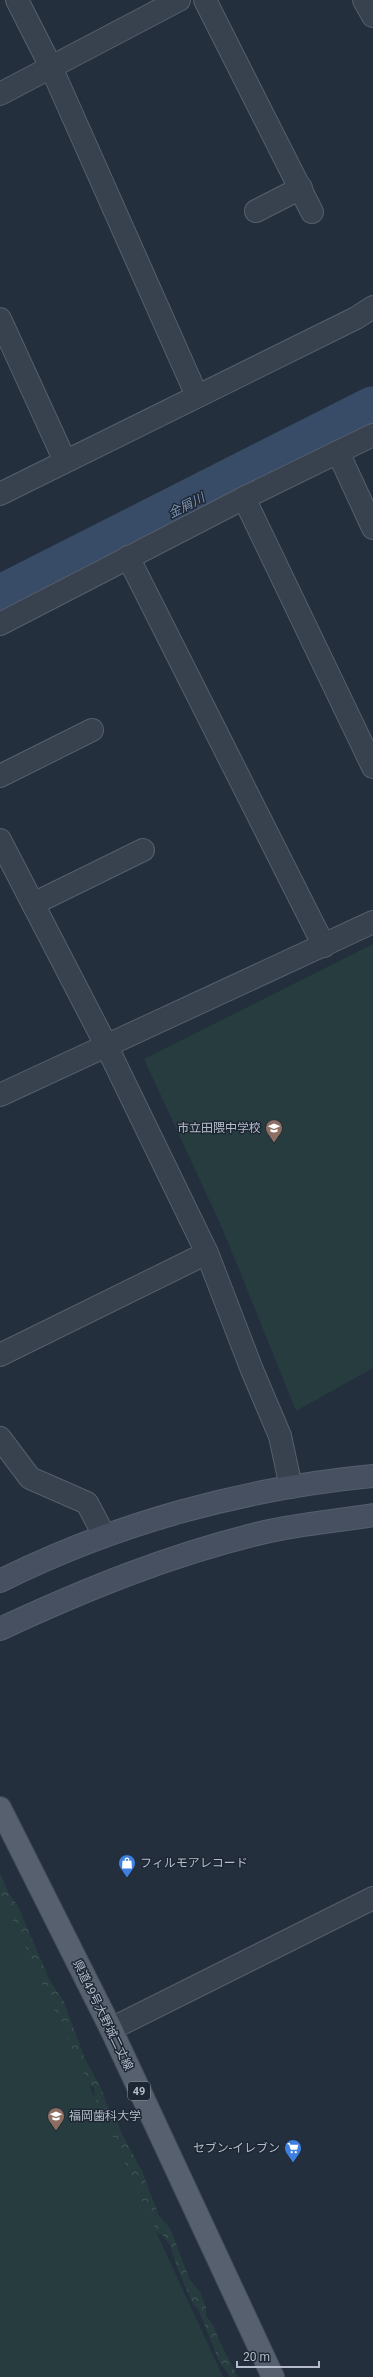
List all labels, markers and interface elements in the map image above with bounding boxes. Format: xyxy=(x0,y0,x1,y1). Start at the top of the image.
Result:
water label: 金屑川 xyxy=(165,489,209,521)
school or university icon: 市立田隈中学校 xyxy=(264,1118,284,1143)
place label: 市立田隈中学校 xyxy=(177,1121,261,1135)
shop icon: フィルモアレコード xyxy=(117,1853,137,1878)
place label: フィルモアレコード xyxy=(140,1856,248,1870)
street label: 県道49号大野城二丈線 xyxy=(70,1957,136,2073)
road number: 49 xyxy=(128,2082,150,2100)
school or university icon: 福岡歯科大学 xyxy=(46,2106,66,2131)
place label: 福岡歯科大学 xyxy=(69,2109,141,2123)
supermarket icon: セブン-イレブン xyxy=(283,2138,303,2163)
place label: セブン-イレブン xyxy=(193,2141,280,2155)
scale bar xyxy=(237,2343,319,2369)
text: 20 m xyxy=(243,2350,270,2364)

